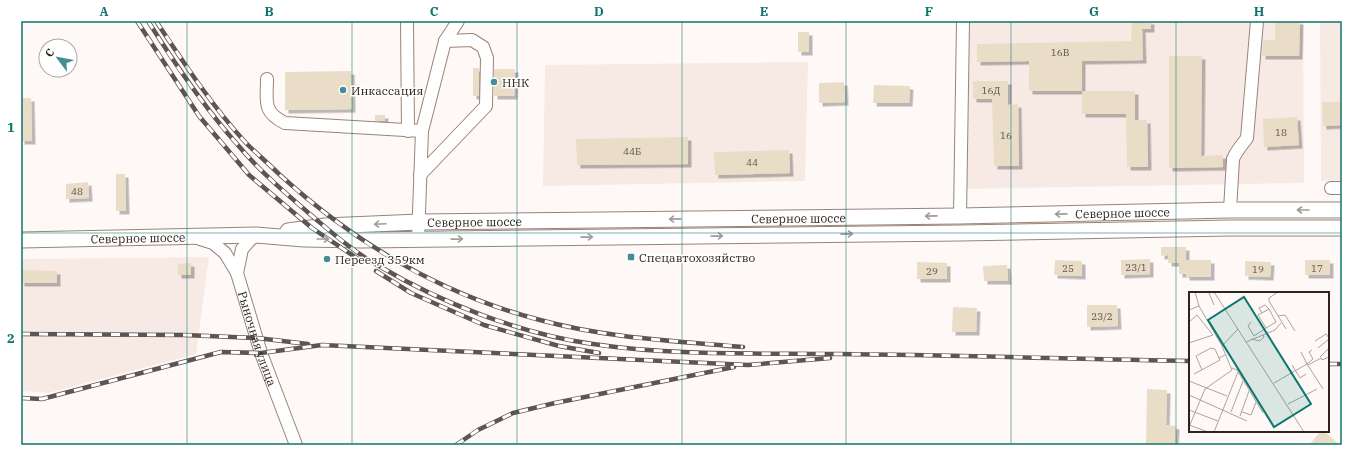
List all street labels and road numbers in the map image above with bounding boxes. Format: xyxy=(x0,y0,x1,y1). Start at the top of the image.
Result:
street label: Северное шоссе xyxy=(1075,204,1170,221)
street label: Северное шоссе xyxy=(751,210,846,226)
street label: Северное шоссе xyxy=(427,213,522,229)
street label: Северное шоссе xyxy=(90,229,185,246)
street label: Рыночная улица xyxy=(235,289,280,388)

